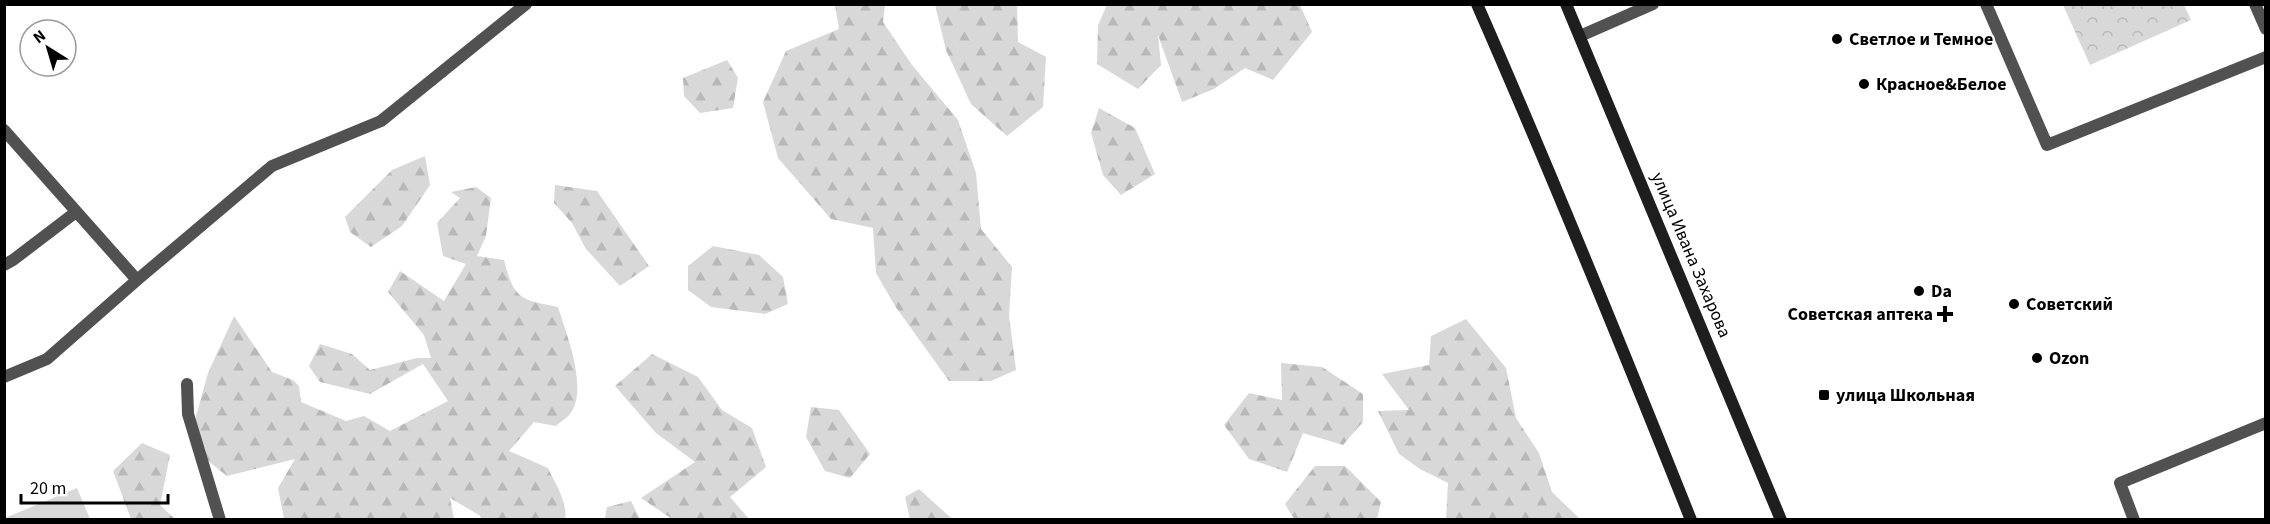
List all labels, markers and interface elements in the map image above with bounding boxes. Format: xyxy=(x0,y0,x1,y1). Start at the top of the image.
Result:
north arrow xyxy=(18,18,78,78)
text: N xyxy=(29,25,50,49)
place label: Светлое и Темное xyxy=(1849,27,1993,52)
marker: Светлое и Темное xyxy=(1830,32,1844,46)
place label: Красное&Белое xyxy=(1876,72,2007,97)
marker: Красное&Белое xyxy=(1857,77,1871,91)
street label: улица Ивана Захарова xyxy=(1645,168,1737,342)
place label: Da xyxy=(1931,279,1952,304)
marker: Da xyxy=(1912,284,1926,298)
place label: Советский xyxy=(2026,292,2113,317)
marker: Советский xyxy=(2007,297,2021,311)
place label: Советская аптека xyxy=(1788,302,1933,327)
marker: Советская аптека xyxy=(1938,307,1952,321)
place label: Ozon xyxy=(2049,346,2089,371)
marker: Ozon xyxy=(2030,351,2044,365)
place label: улица Школьная xyxy=(1836,383,1975,408)
marker: улица Школьная xyxy=(1817,388,1831,402)
scale bar xyxy=(21,467,168,505)
text: 20 m xyxy=(30,476,66,501)

